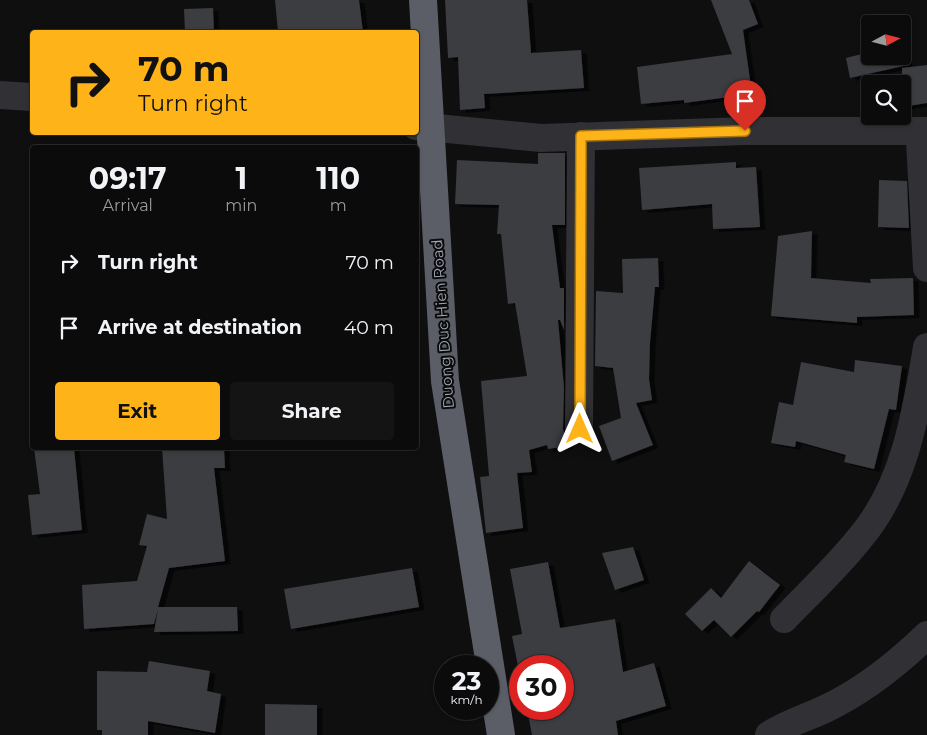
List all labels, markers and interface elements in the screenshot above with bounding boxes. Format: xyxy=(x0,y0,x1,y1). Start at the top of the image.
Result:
north arrow xyxy=(861,15,911,65)
map controls xyxy=(861,15,911,125)
text: 70 m xyxy=(138,47,229,90)
icon: right xyxy=(55,50,120,115)
button: search xyxy=(861,75,911,125)
pin xyxy=(724,80,766,131)
icon: arrive xyxy=(731,87,759,115)
text: Turn right xyxy=(138,90,248,117)
text: 09:17 xyxy=(89,160,167,197)
text: 1 xyxy=(236,160,247,197)
text: 110 xyxy=(316,160,360,197)
text: Arrival xyxy=(102,196,153,215)
text: min xyxy=(225,196,257,215)
text: m xyxy=(330,196,347,215)
street label: Duong Duc Hien Road xyxy=(427,239,458,409)
icon: right xyxy=(55,249,83,277)
text: Turn right xyxy=(98,251,198,274)
text: 70 m xyxy=(345,251,394,274)
icon: arrive xyxy=(55,314,83,342)
text: Arrive at destination xyxy=(98,316,302,339)
text: 40 m xyxy=(344,316,394,339)
button: Exit xyxy=(55,382,220,440)
button: Share xyxy=(230,382,394,440)
position arrow xyxy=(553,402,605,454)
speed limit sign: 30 xyxy=(509,655,574,720)
text: 23 xyxy=(452,666,481,696)
text: km/h xyxy=(450,692,483,707)

